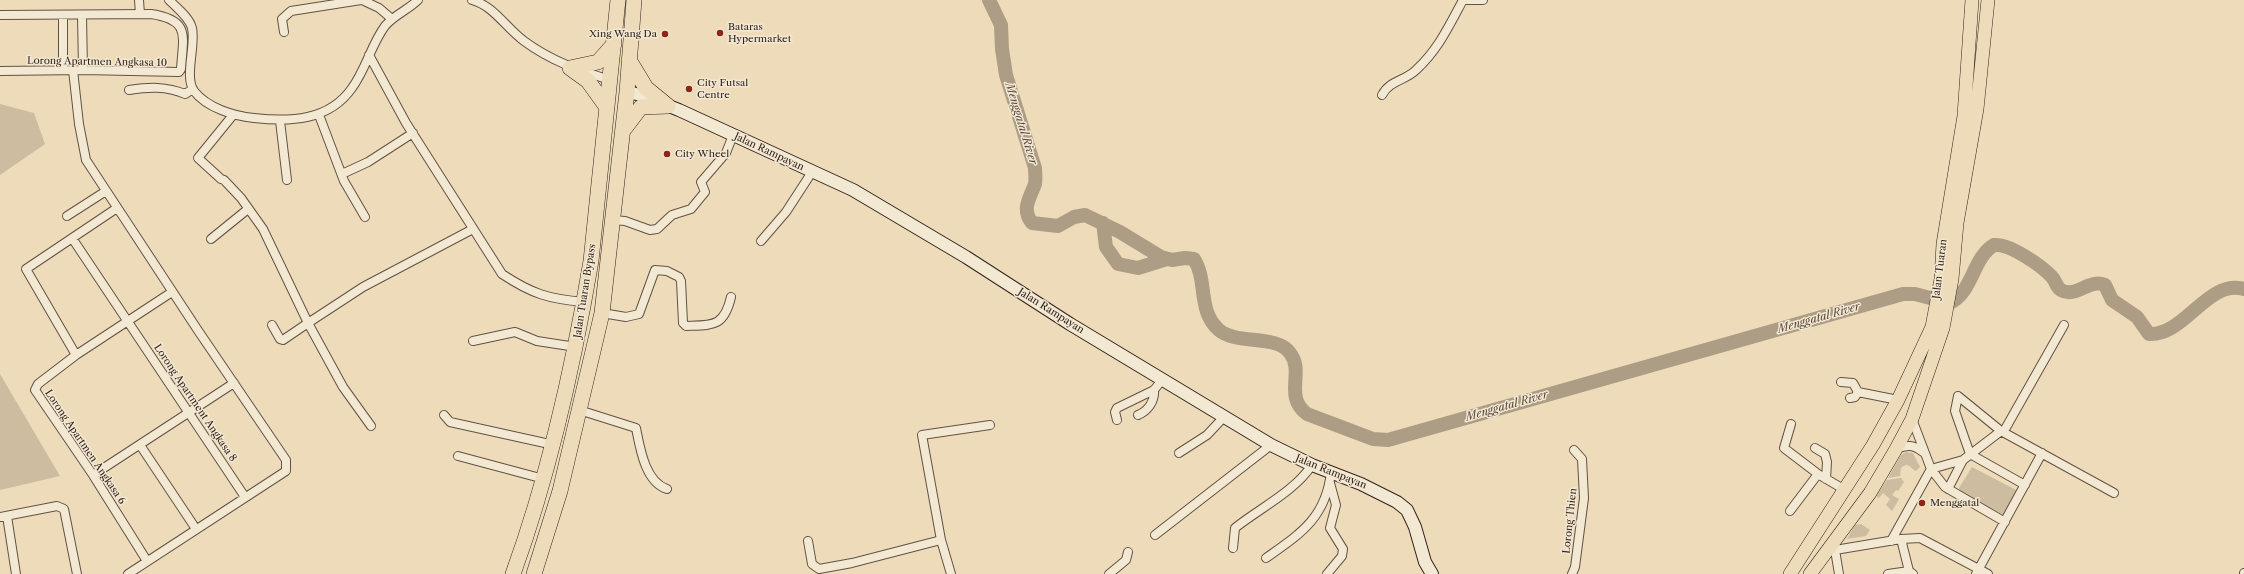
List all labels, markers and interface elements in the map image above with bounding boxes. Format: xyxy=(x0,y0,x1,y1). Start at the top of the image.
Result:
place label: Bataras Hypermarket xyxy=(728,21,791,44)
place label: Xing Wang Da xyxy=(589,28,657,40)
marker: Bataras Hypermarket xyxy=(715,28,725,38)
marker: Xing Wang Da xyxy=(660,29,670,39)
street label: Lorong Apartmen Angkasa 10 xyxy=(27,55,167,69)
place label: City Futsal Centre xyxy=(697,77,748,100)
water label: Menggatal River xyxy=(1002,81,1040,167)
marker: City Futsal Centre xyxy=(684,84,694,94)
street label: Jalan Rampayan xyxy=(732,131,806,173)
place label: City Wheel xyxy=(675,148,729,160)
marker: City Wheel xyxy=(662,149,672,159)
street label: Jalan Tuaran xyxy=(1930,238,1950,300)
street label: Jalan Tuaran Bypass xyxy=(572,243,598,339)
street label: Jalan Rampayan xyxy=(1016,286,1086,336)
water label: Menggatal River xyxy=(1776,300,1862,336)
street label: Lorong Apartment Angkasa 8 xyxy=(151,342,239,464)
street label: Lorong Apartmen Angkasa 6 xyxy=(42,387,128,507)
water label: Menggatal River xyxy=(1464,388,1550,424)
street label: Jalan Rampayan xyxy=(1294,452,1368,492)
street label: Lorong Thien xyxy=(1561,488,1579,554)
place label: Menggatal xyxy=(1930,497,1979,509)
marker: Menggatal xyxy=(1917,498,1927,508)

